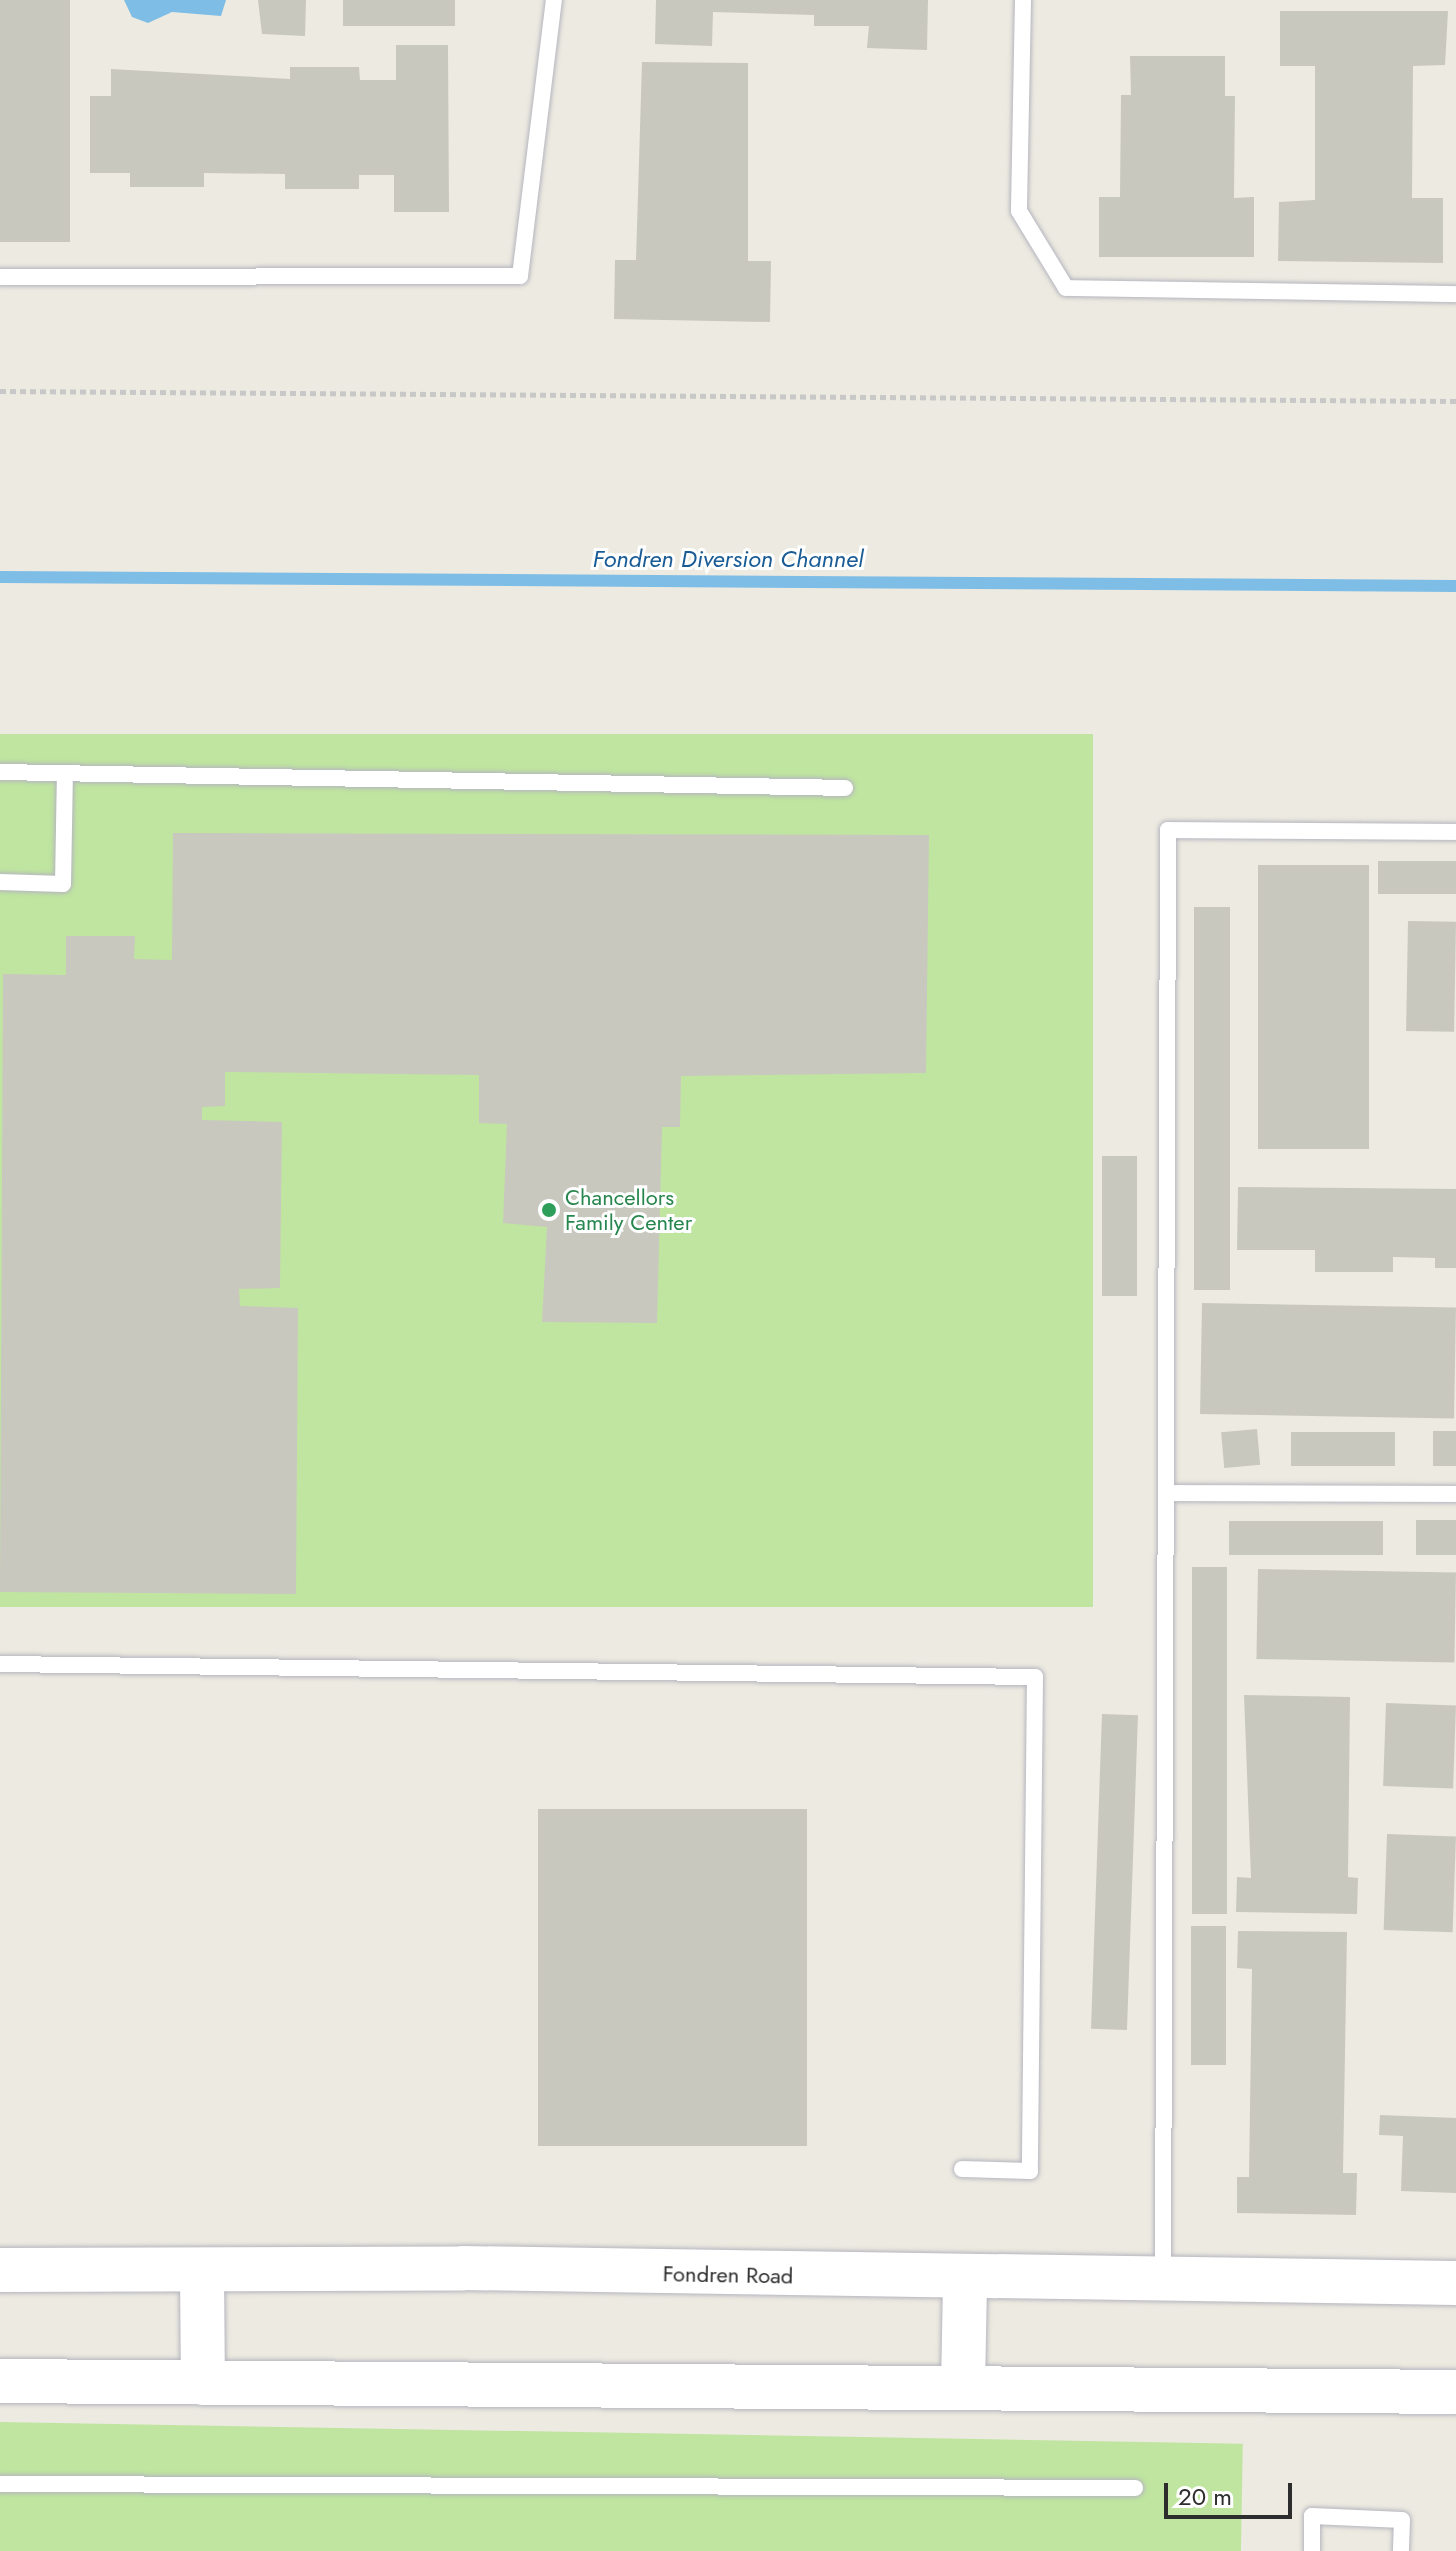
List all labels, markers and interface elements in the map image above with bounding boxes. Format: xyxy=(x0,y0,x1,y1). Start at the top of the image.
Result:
water label: Fondren Diversion Channel xyxy=(593,545,863,573)
place label: Chancellors Family Center xyxy=(565,1184,692,1236)
marker: Chancellors Family Center xyxy=(540,1201,558,1219)
street label: Fondren Road xyxy=(662,2261,794,2289)
scale bar xyxy=(1168,2467,1296,2517)
text: 20 m xyxy=(1178,2479,1232,2514)

